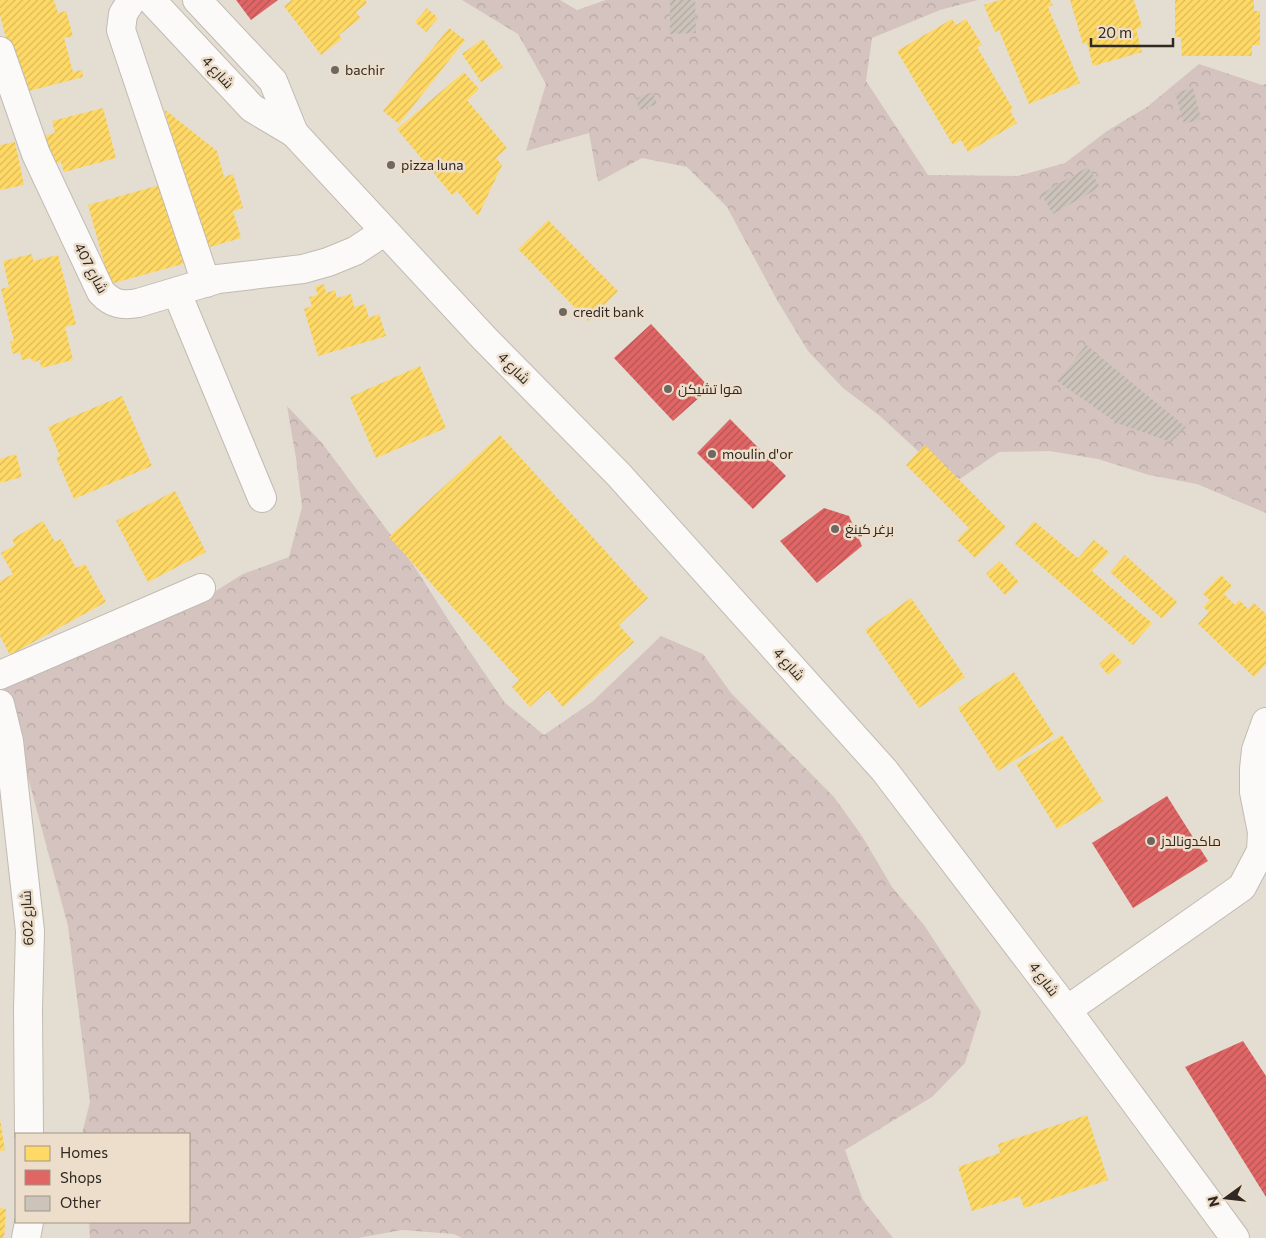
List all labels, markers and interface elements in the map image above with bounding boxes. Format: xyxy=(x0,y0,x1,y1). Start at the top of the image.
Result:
scale bar xyxy=(1091,15,1174,47)
text: 20 m xyxy=(1098,23,1132,41)
street label: شارع 4 xyxy=(198,52,238,92)
place label: bachir xyxy=(345,61,385,78)
marker: bachir xyxy=(329,64,341,76)
place label: pizza luna xyxy=(401,156,464,173)
marker: pizza luna xyxy=(385,159,397,171)
street label: شارع 407 xyxy=(70,240,112,296)
place label: credit bank xyxy=(573,303,644,320)
marker: credit bank xyxy=(557,306,569,318)
street label: شارع 4 xyxy=(494,348,534,388)
place label: هوا تشيكن xyxy=(678,380,743,397)
marker: هوا تشيكن xyxy=(662,383,674,395)
place label: moulin d'or xyxy=(722,445,794,462)
marker: moulin d'or xyxy=(706,448,718,460)
place label: برغر كينغ xyxy=(845,520,894,538)
marker: برغر كينغ xyxy=(829,523,841,535)
street label: شارع 4 xyxy=(770,644,808,684)
place label: ماكدونالدز xyxy=(1160,832,1221,849)
marker: ماكدونالدز xyxy=(1145,835,1157,847)
street label: شارع 602 xyxy=(17,890,37,946)
street label: شارع 4 xyxy=(1025,958,1063,1000)
legend xyxy=(15,1133,190,1223)
text: Homes xyxy=(60,1143,108,1161)
text: Shops xyxy=(60,1168,102,1186)
north arrow xyxy=(1201,1173,1251,1223)
text: Other xyxy=(60,1193,101,1211)
text: N xyxy=(1203,1194,1223,1209)

